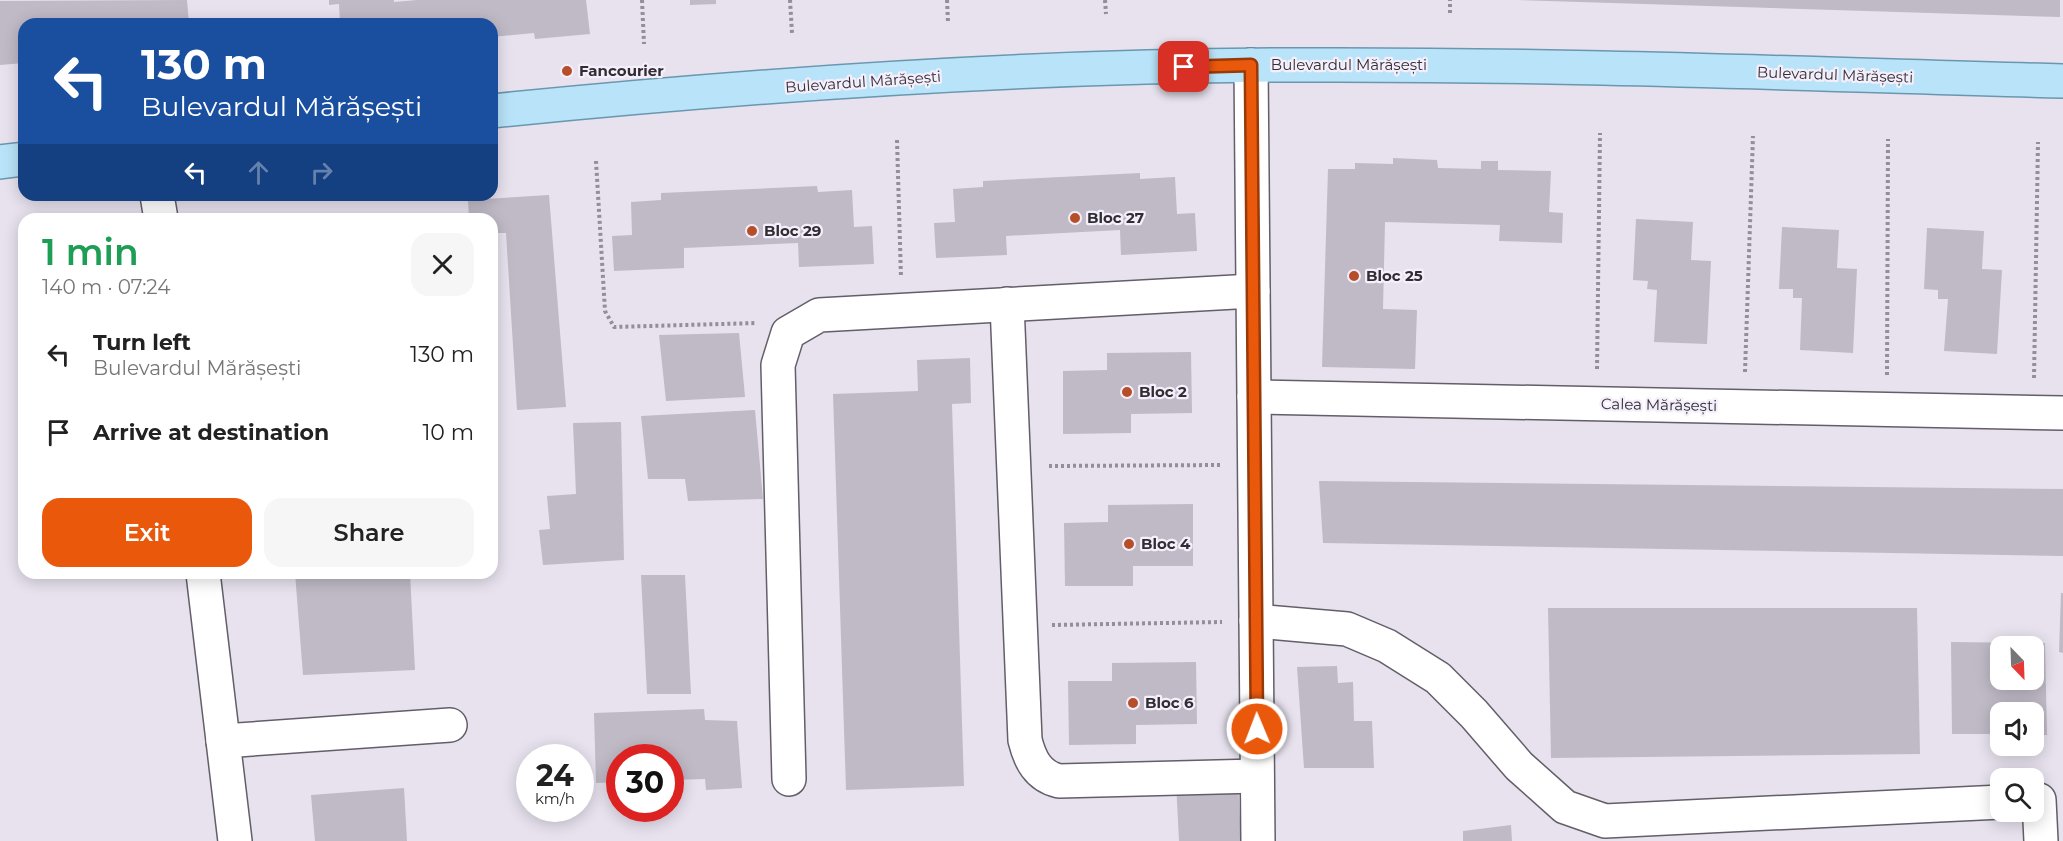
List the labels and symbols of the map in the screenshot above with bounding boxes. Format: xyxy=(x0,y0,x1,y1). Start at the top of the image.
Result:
pin xyxy=(1158,41,1209,92)
street label: Bulevardul Mărășești xyxy=(1271,55,1427,75)
place label: Fancourier xyxy=(579,61,664,80)
street label: Bulevardul Mărășești xyxy=(1757,62,1913,88)
marker: Fancourier xyxy=(560,64,574,78)
street label: Bulevardul Mărășești xyxy=(784,67,942,97)
place label: Bloc 27 xyxy=(1087,208,1144,227)
marker: Bloc 27 xyxy=(1068,211,1082,225)
place label: Bloc 29 xyxy=(764,221,821,240)
marker: Bloc 29 xyxy=(745,224,759,238)
place label: Bloc 25 xyxy=(1366,266,1423,285)
marker: Bloc 25 xyxy=(1347,269,1361,283)
place label: Bloc 2 xyxy=(1139,382,1187,401)
marker: Bloc 2 xyxy=(1120,385,1134,399)
street label: Calea Mărășești xyxy=(1601,394,1717,416)
place label: Bloc 4 xyxy=(1141,534,1191,553)
marker: Bloc 4 xyxy=(1122,537,1136,551)
north arrow xyxy=(1990,636,2044,690)
place label: Bloc 6 xyxy=(1145,693,1194,712)
marker: Bloc 6 xyxy=(1126,696,1140,710)
position arrow xyxy=(1225,697,1289,761)
speed limit sign: 30 xyxy=(606,744,684,822)

